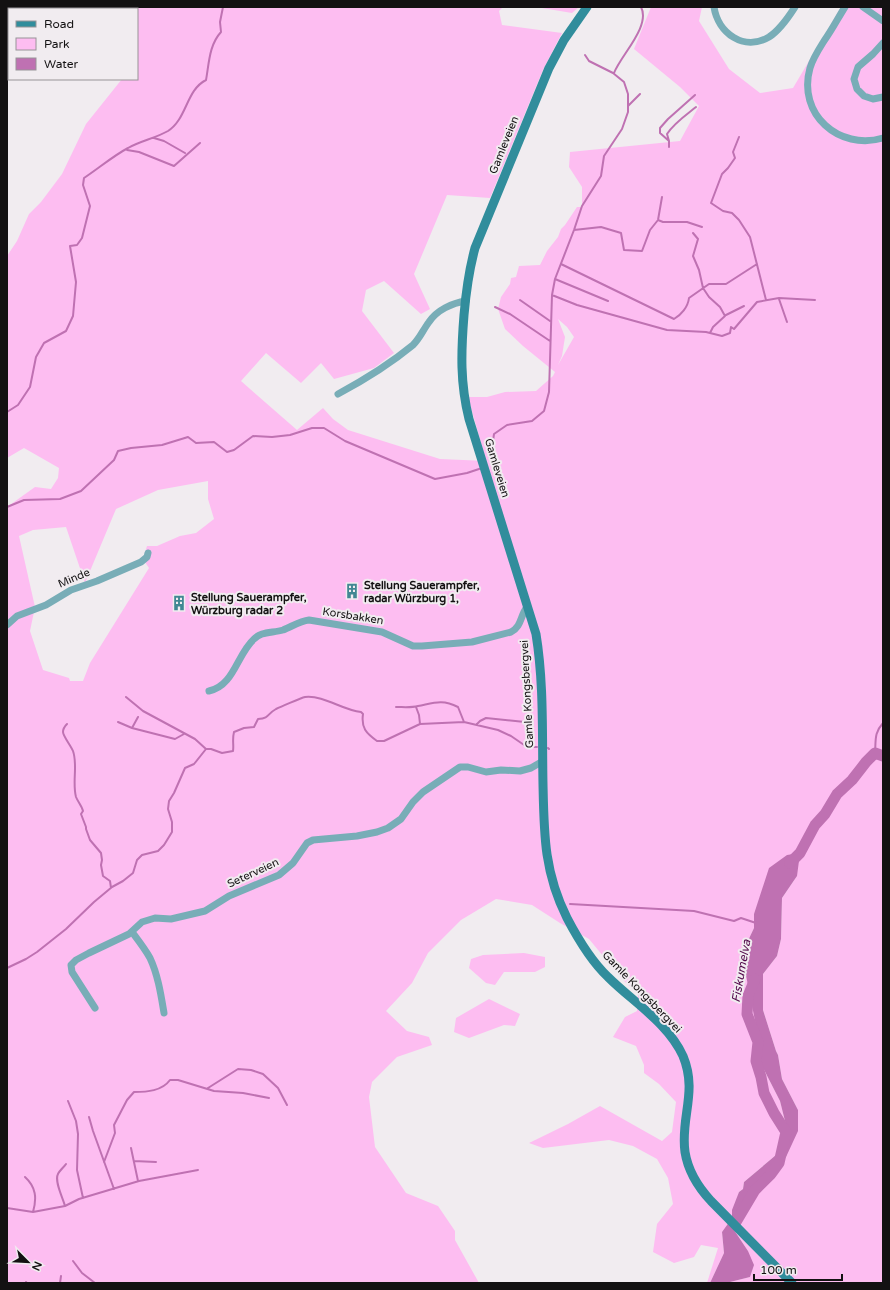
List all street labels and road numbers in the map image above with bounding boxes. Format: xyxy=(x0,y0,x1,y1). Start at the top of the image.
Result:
street label: Gamleveien xyxy=(487,114,521,176)
street label: Gamleveien xyxy=(482,437,512,499)
street label: Minde xyxy=(56,566,92,590)
street label: Korsbakken xyxy=(322,605,384,627)
street label: Gamle Kongsbergvei xyxy=(518,640,536,748)
street label: Seterveien xyxy=(225,855,281,891)
street label: Gamle Kongsbergvei xyxy=(600,949,684,1035)

